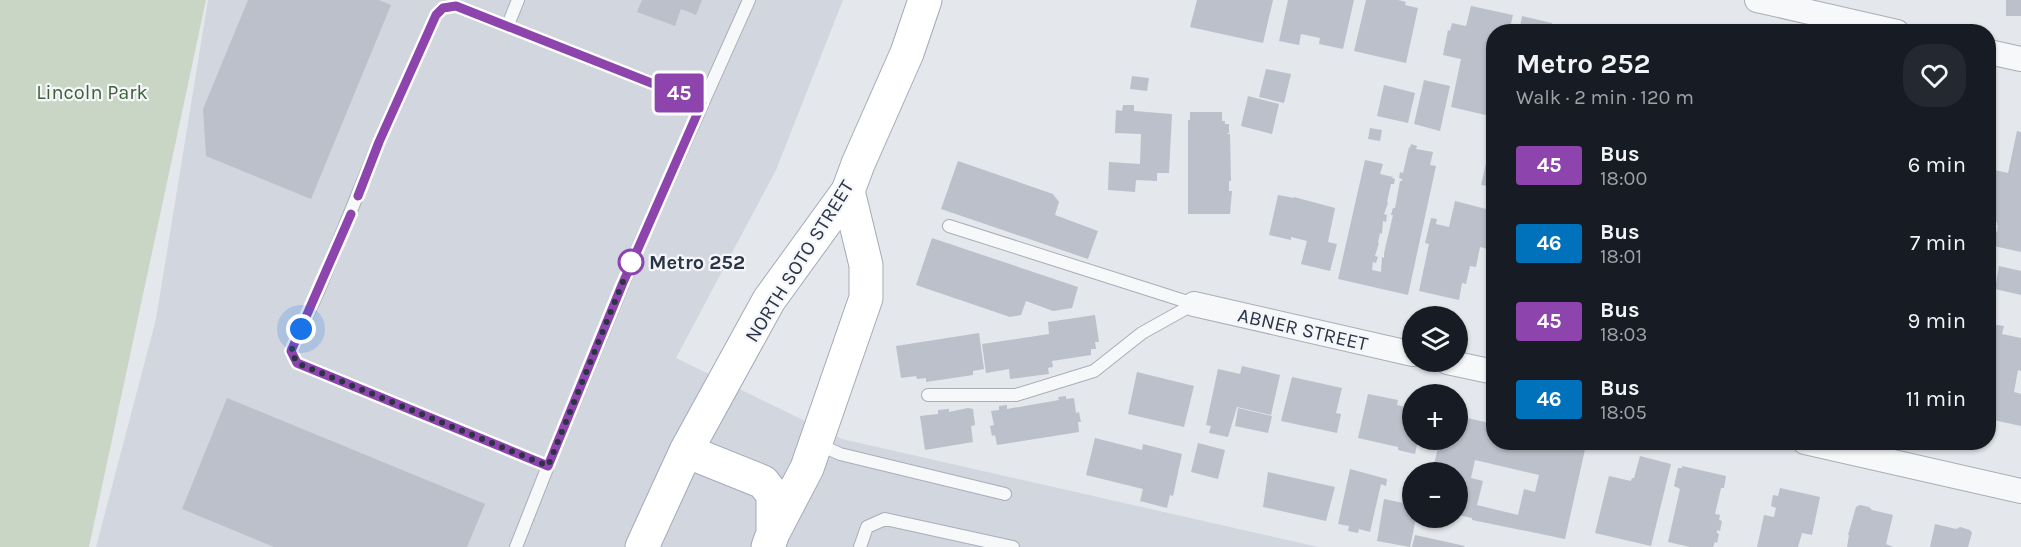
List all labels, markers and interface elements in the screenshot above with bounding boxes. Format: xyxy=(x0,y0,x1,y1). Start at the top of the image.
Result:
button: heart xyxy=(1903,44,1966,107)
text: Metro 252 xyxy=(1516,47,1650,80)
line badge: 45 xyxy=(652,74,706,112)
park label: Lincoln Park xyxy=(36,81,148,104)
text: 45 xyxy=(667,81,691,105)
text: Walk · 2 min · 120 m xyxy=(1516,86,1694,109)
text: Bus xyxy=(1600,141,1640,167)
text: 6 min xyxy=(1908,152,1966,178)
text: 45 xyxy=(1537,153,1561,177)
text: 18:00 xyxy=(1600,167,1647,190)
street label: NORTH SOTO STREET xyxy=(740,176,859,346)
text: Bus xyxy=(1600,219,1640,245)
text: 7 min xyxy=(1910,230,1966,256)
text: 46 xyxy=(1536,231,1562,255)
text: 18:01 xyxy=(1600,245,1642,268)
marker: Metro 252 xyxy=(618,249,644,275)
place label: Metro 252 xyxy=(649,251,745,274)
text: Bus xyxy=(1600,297,1640,323)
street label: ABNER STREET xyxy=(1236,303,1370,356)
map controls xyxy=(1402,306,1468,528)
button: layers xyxy=(1402,306,1468,372)
text: 9 min xyxy=(1908,308,1966,334)
text: 45 xyxy=(1537,309,1561,333)
your location xyxy=(286,314,316,344)
text: 18:03 xyxy=(1600,323,1647,346)
text: Bus xyxy=(1600,375,1640,401)
button: + xyxy=(1402,384,1468,450)
text: 11 min xyxy=(1906,386,1966,412)
text: 46 xyxy=(1536,387,1562,411)
text: 18:05 xyxy=(1600,401,1647,424)
button: − xyxy=(1402,462,1468,528)

